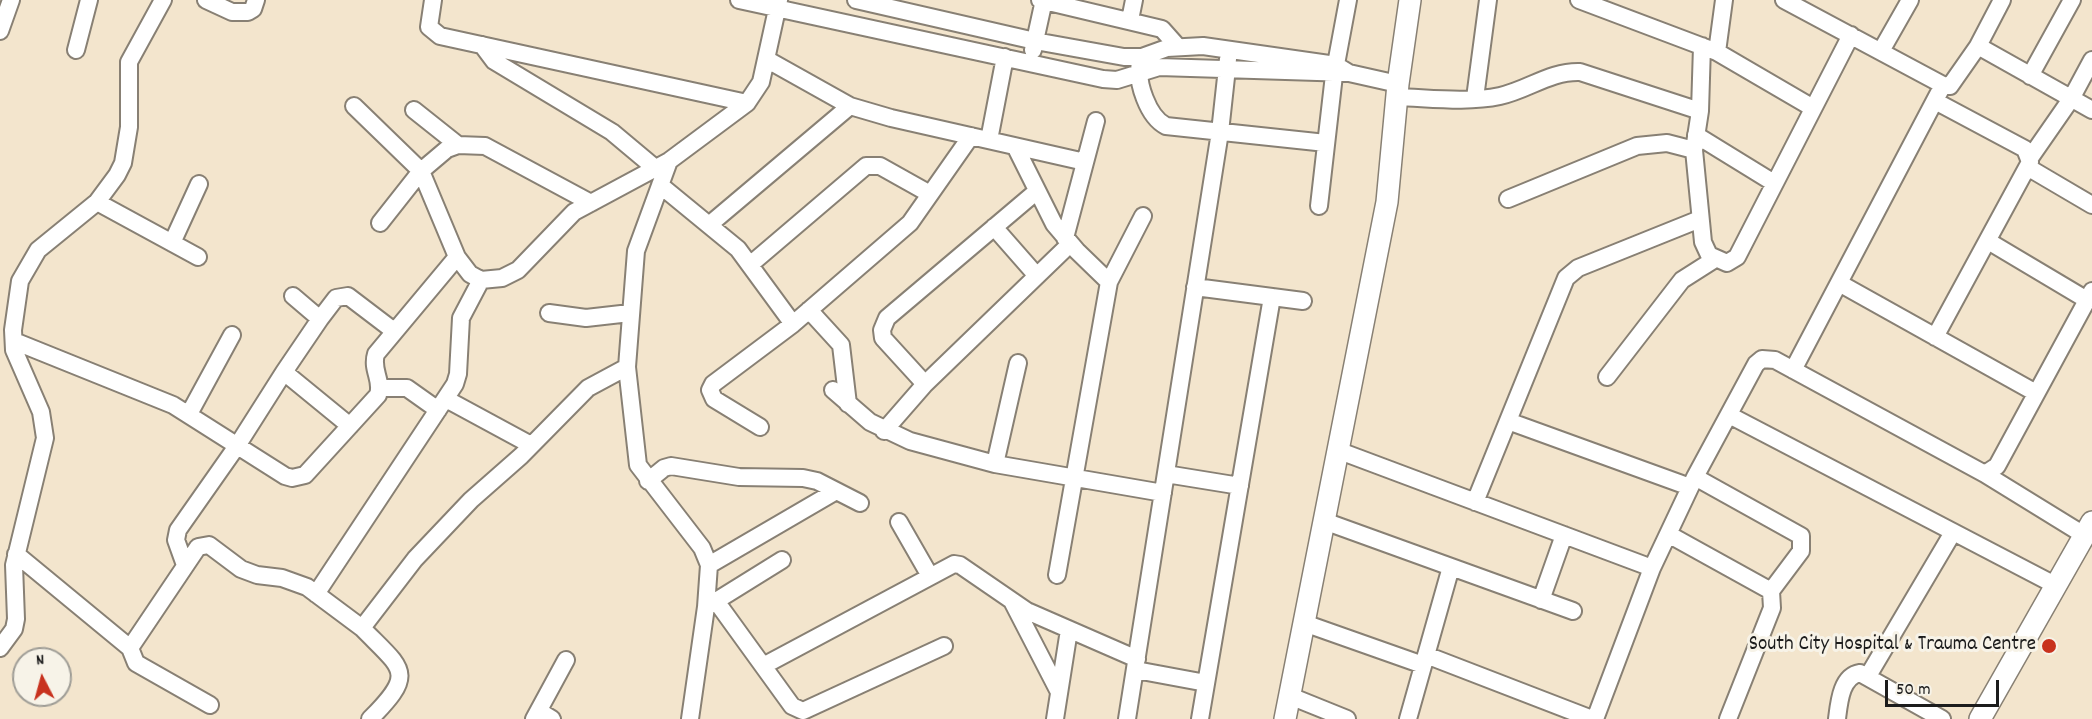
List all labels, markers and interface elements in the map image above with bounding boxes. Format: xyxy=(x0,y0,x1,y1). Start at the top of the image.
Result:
place label: South City Hospital & Trauma Centre xyxy=(1749,633,2036,659)
marker: South City Hospital & Trauma Centre xyxy=(2040,637,2058,655)
north arrow xyxy=(12,647,72,707)
text: N xyxy=(35,649,45,672)
scale bar xyxy=(1888,668,2002,706)
text: 50 m xyxy=(1896,678,1931,703)

